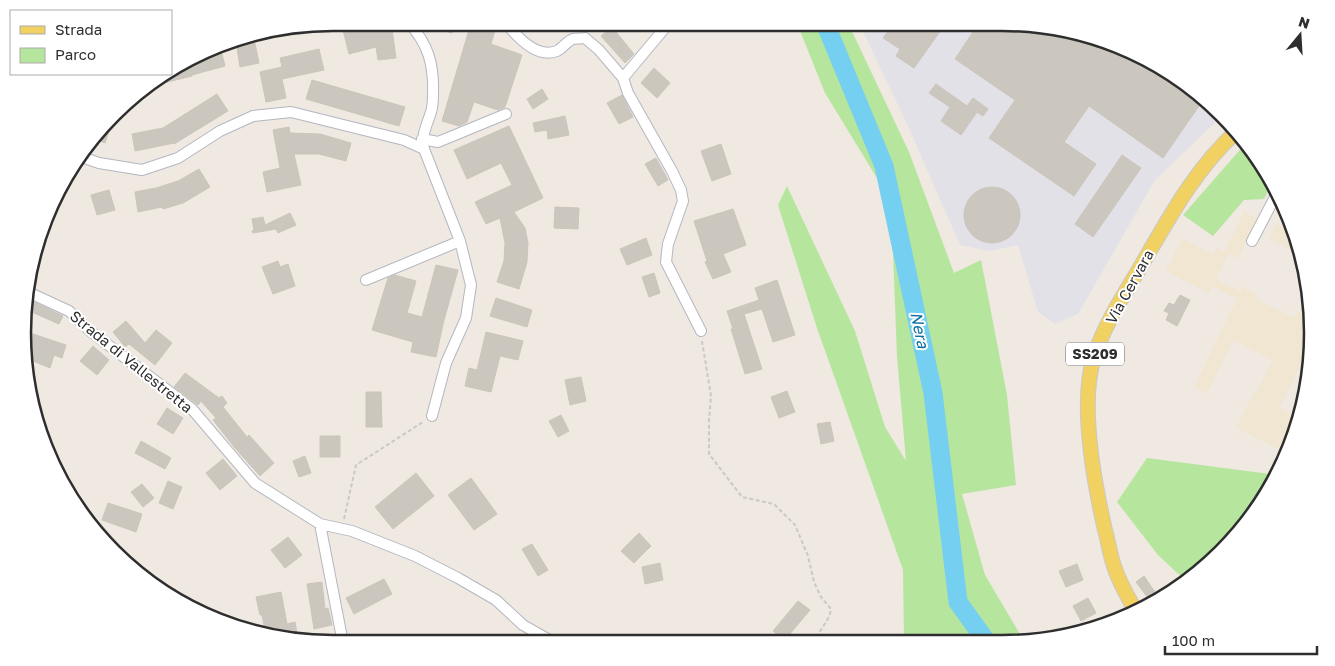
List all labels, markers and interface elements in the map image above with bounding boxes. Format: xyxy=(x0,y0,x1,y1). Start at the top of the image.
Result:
legend xyxy=(10,10,172,75)
north arrow xyxy=(1275,10,1325,60)
text: N xyxy=(1296,12,1312,32)
text: Strada xyxy=(55,20,102,38)
text: Parco xyxy=(55,45,96,63)
street label: Via Cervara xyxy=(1101,246,1157,327)
street label: Strada di Vallestretta xyxy=(67,306,197,416)
water label: Nera xyxy=(906,310,934,351)
road number: SS209 xyxy=(1066,342,1124,366)
scale bar xyxy=(1165,624,1318,656)
text: 100 m xyxy=(1172,631,1215,649)

